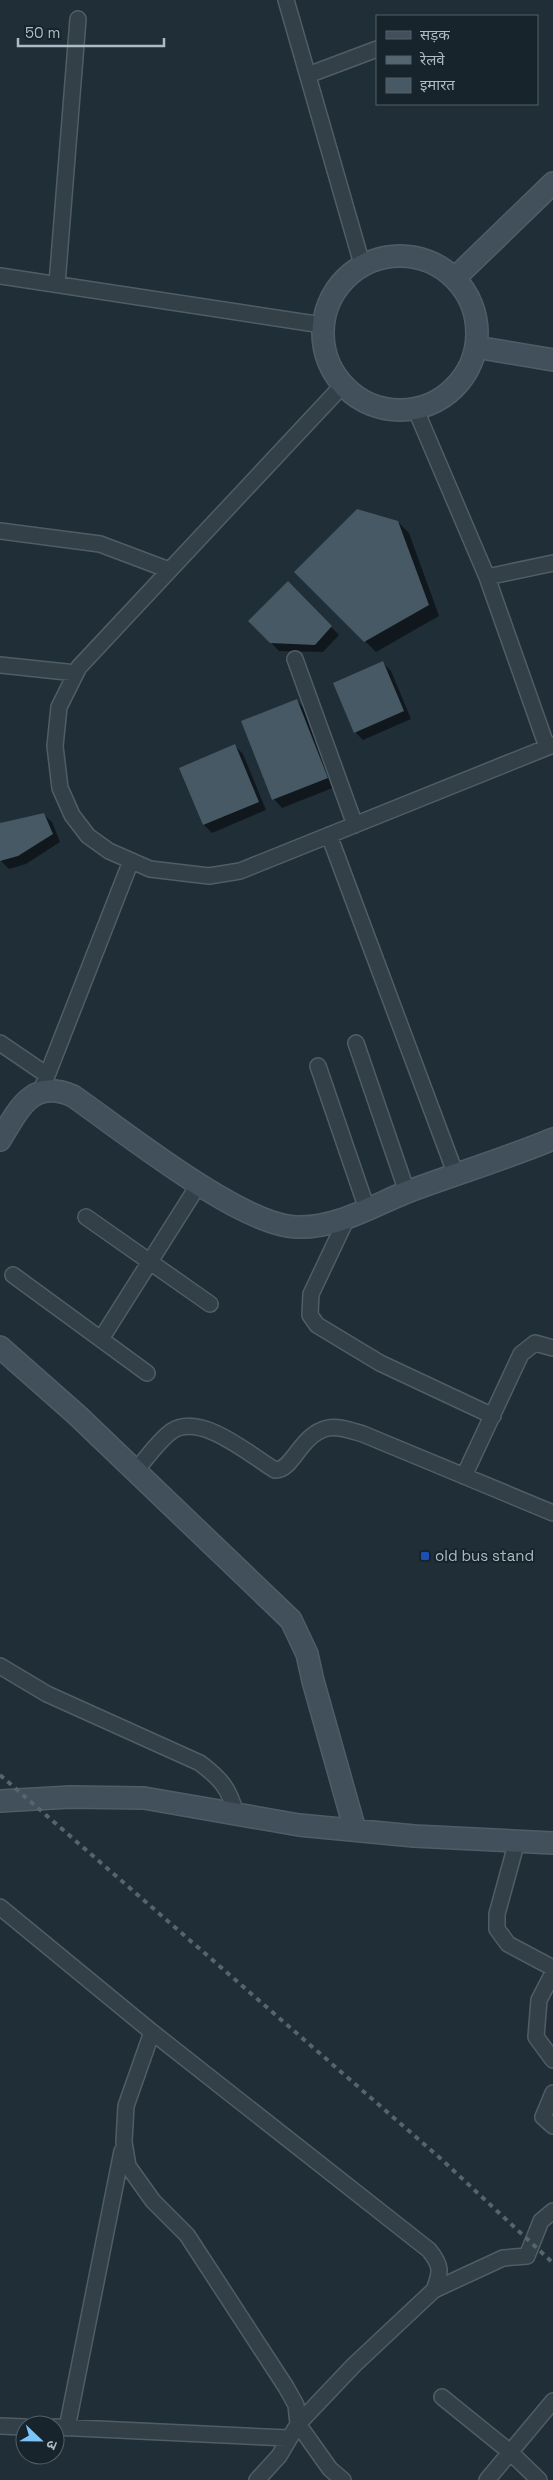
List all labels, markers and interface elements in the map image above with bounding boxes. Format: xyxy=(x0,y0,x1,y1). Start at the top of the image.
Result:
scale bar xyxy=(18,15,164,47)
legend xyxy=(376,15,538,105)
text: 50 m xyxy=(25,23,60,42)
text: सड़क xyxy=(420,25,450,44)
text: रेलवे xyxy=(419,50,445,69)
text: इमारत xyxy=(420,75,455,94)
place label: old bus stand xyxy=(435,1546,534,1565)
marker: old bus stand xyxy=(419,1550,431,1562)
north arrow xyxy=(15,2415,65,2465)
text: उ xyxy=(42,2438,62,2453)

